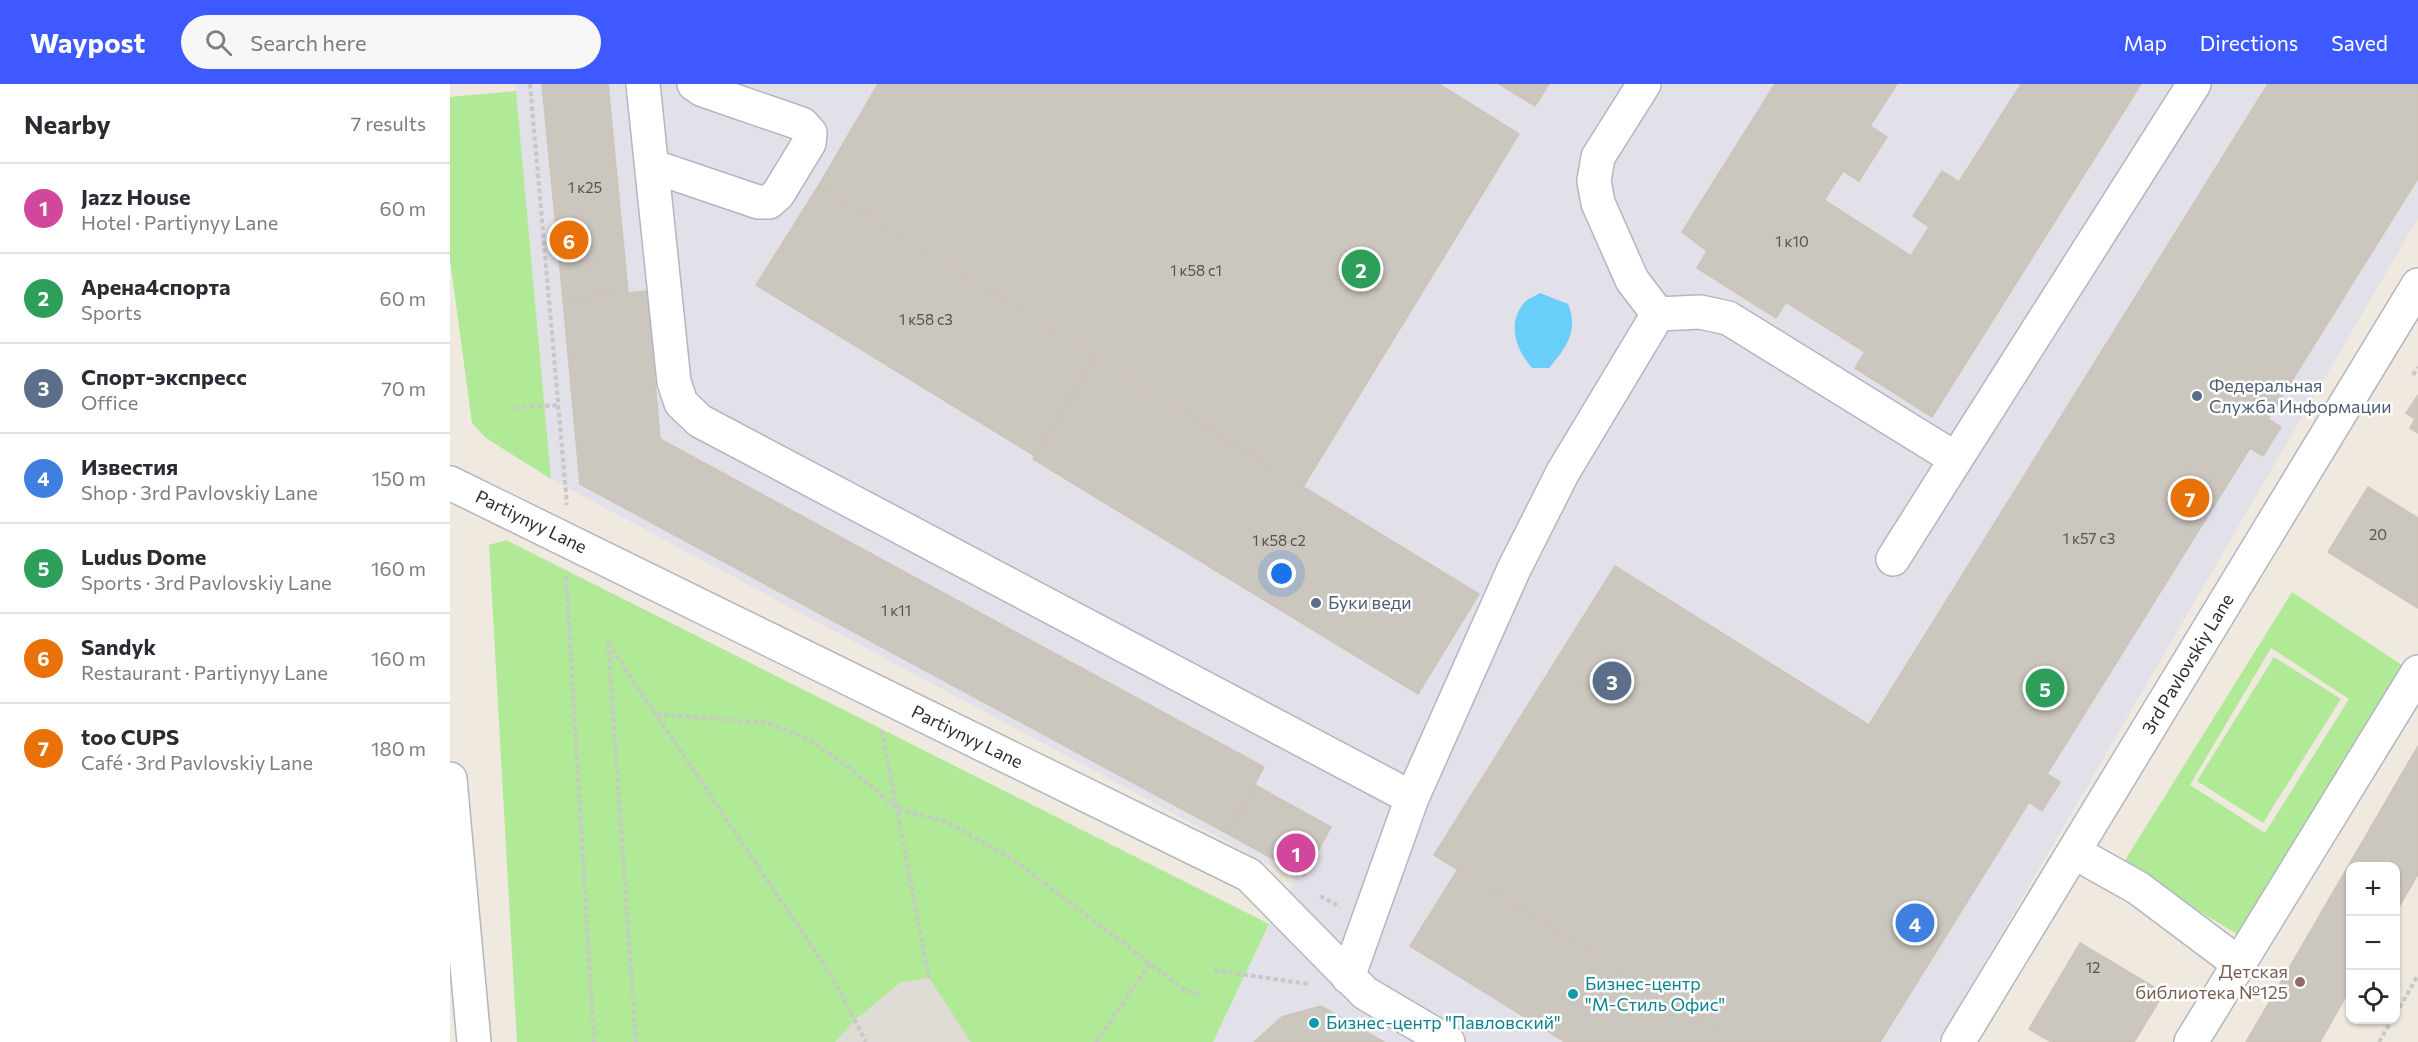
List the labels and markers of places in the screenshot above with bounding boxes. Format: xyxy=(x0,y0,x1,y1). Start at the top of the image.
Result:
pin: 6 xyxy=(550,218,588,262)
pin: 2 xyxy=(1342,246,1380,291)
place label: Федеральная Служба Информации xyxy=(2209,374,2392,417)
marker: Федеральная Служба Информации xyxy=(2190,389,2204,403)
pin: 7 xyxy=(2170,476,2210,520)
place label: Буки веди xyxy=(1328,591,1412,613)
marker: Буки веди xyxy=(1309,596,1323,610)
pin: 3 xyxy=(1592,658,1632,704)
pin: 5 xyxy=(2026,666,2064,710)
pin: 1 xyxy=(1276,830,1316,876)
pin: 4 xyxy=(1896,900,1934,946)
place label: Детская библиотека №125 xyxy=(2135,960,2288,1003)
place label: Бизнес-центр "М-Стиль Офис" xyxy=(1585,972,1725,1015)
marker: Детская библиотека №125 xyxy=(2293,975,2307,989)
marker: Бизнес-центр "М-Стиль Офис" xyxy=(1566,987,1580,1001)
place label: Бизнес-центр "Павловский" xyxy=(1326,1011,1561,1033)
marker: Бизнес-центр "Павловский" xyxy=(1307,1016,1321,1030)

